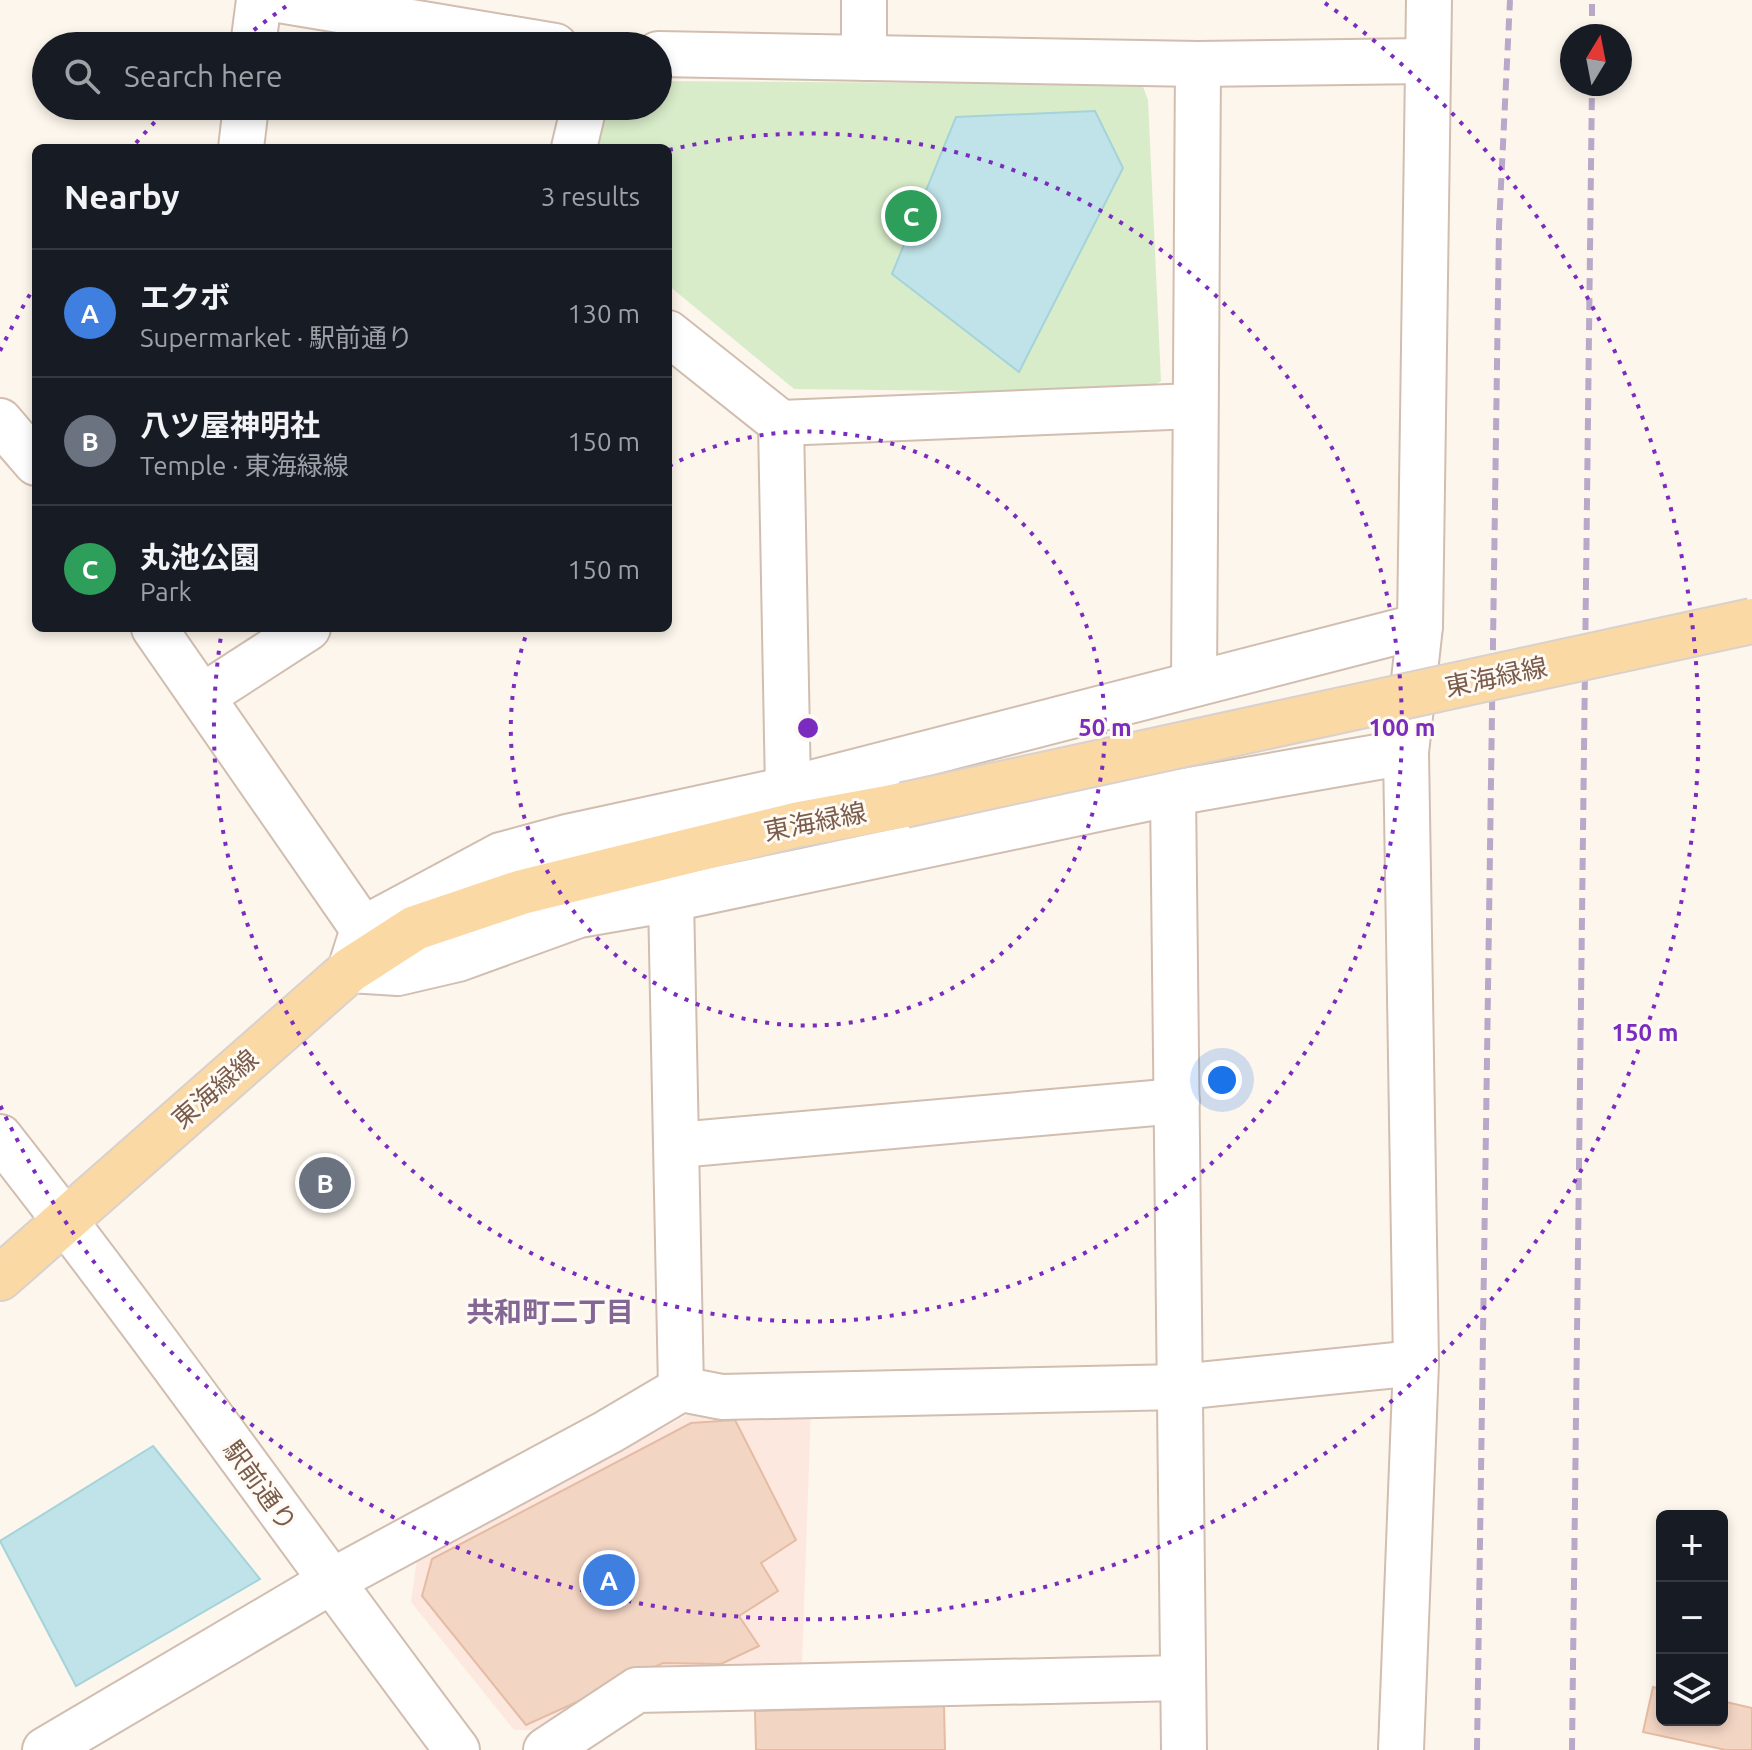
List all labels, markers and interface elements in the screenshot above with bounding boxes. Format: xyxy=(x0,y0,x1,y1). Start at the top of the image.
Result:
north arrow xyxy=(1560,24,1632,96)
search box xyxy=(32,32,672,120)
icon: search xyxy=(60,54,104,98)
text: Search here xyxy=(124,59,283,93)
text: Nearby xyxy=(64,177,179,215)
text: 3 results xyxy=(541,182,640,211)
pin: C xyxy=(885,186,937,246)
text: エクボ xyxy=(140,280,230,314)
text: A xyxy=(81,299,99,328)
text: 130 m xyxy=(568,299,640,328)
text: Supermarket · 駅前通り xyxy=(140,323,413,352)
text: 八ツ屋神明社 xyxy=(140,408,320,442)
text: B xyxy=(81,427,99,456)
text: 150 m xyxy=(568,427,640,456)
text: Temple · 東海緑線 xyxy=(140,451,349,480)
text: 丸池公園 xyxy=(140,540,260,574)
text: C xyxy=(82,555,98,584)
text: 150 m xyxy=(568,555,640,584)
text: Park xyxy=(140,577,192,606)
street label: 東海緑線 xyxy=(1442,652,1550,702)
centre of rings xyxy=(794,714,822,742)
text: 50 m xyxy=(1078,714,1132,741)
text: 100 m xyxy=(1369,714,1435,741)
street label: 東海緑線 xyxy=(761,797,869,846)
text: 150 m xyxy=(1612,1019,1678,1046)
street label: 東海緑線 xyxy=(166,1044,263,1134)
your location xyxy=(1202,1060,1242,1100)
pin: B xyxy=(299,1153,351,1213)
district label: 共和町二丁目 xyxy=(466,1296,634,1327)
street label: 駅前通り xyxy=(218,1435,303,1536)
map controls xyxy=(1656,1510,1728,1726)
button: + xyxy=(1656,1510,1728,1582)
pin: A xyxy=(583,1550,635,1610)
button: − xyxy=(1656,1582,1728,1654)
button: layers xyxy=(1656,1654,1728,1726)

